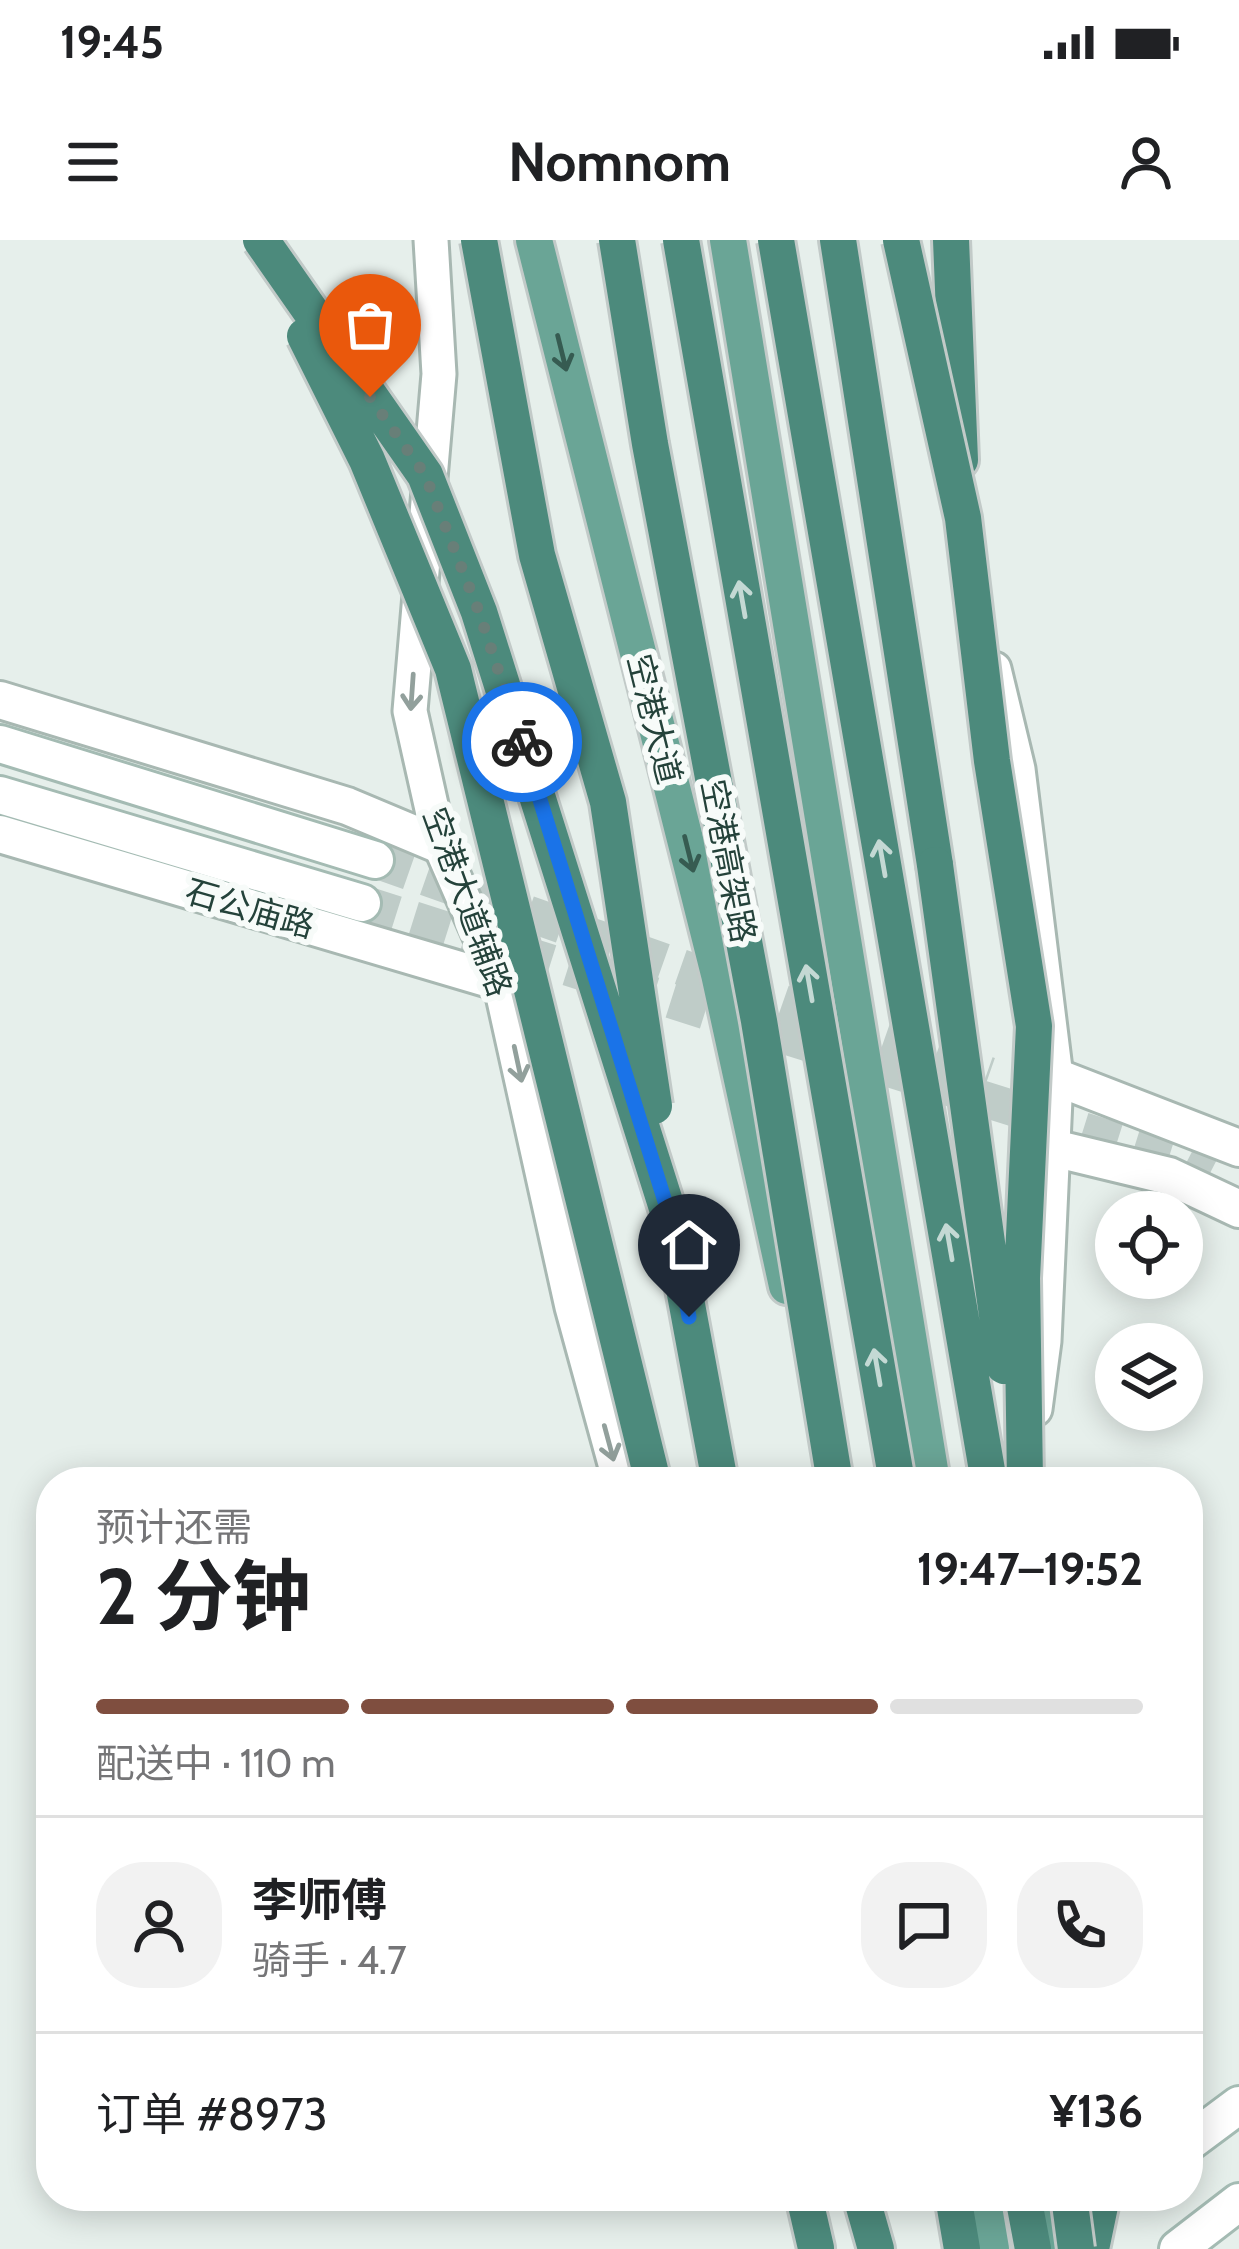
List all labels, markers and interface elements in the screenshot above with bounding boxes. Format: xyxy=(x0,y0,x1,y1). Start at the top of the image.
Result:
text: 19:45 xyxy=(60,15,164,69)
icon: menu xyxy=(60,129,126,195)
text: Nomnom xyxy=(508,129,731,195)
icon: person xyxy=(1113,129,1179,195)
pin xyxy=(319,274,421,397)
icon: bag xyxy=(337,292,403,358)
one-way arrow xyxy=(552,334,574,372)
one-way arrow xyxy=(729,580,752,619)
street label: 空港大道 xyxy=(620,650,690,788)
one-way arrow xyxy=(400,671,423,710)
courier xyxy=(462,682,582,802)
icon: bike xyxy=(489,709,555,775)
street label: 空港高架路 xyxy=(694,776,764,946)
street label: 空港大道辅路 xyxy=(415,802,521,1002)
one-way arrow xyxy=(679,834,701,872)
one-way arrow xyxy=(870,839,893,878)
street label: 石公庙路 xyxy=(181,871,319,945)
one-way arrow xyxy=(797,964,820,1003)
one-way arrow xyxy=(508,1044,531,1082)
map controls xyxy=(1095,1191,1203,1431)
button: locate xyxy=(1095,1191,1203,1299)
pin xyxy=(638,1194,740,1317)
icon: home xyxy=(656,1212,722,1278)
one-way arrow xyxy=(936,1224,959,1263)
button: layers xyxy=(1095,1323,1203,1431)
one-way arrow xyxy=(865,1348,887,1387)
one-way arrow xyxy=(600,1423,622,1461)
text: 预计还需 xyxy=(96,1503,252,1551)
text: 19:47–19:52 xyxy=(917,1542,1143,1596)
text: 2 分钟 xyxy=(96,1549,311,1644)
text: 配送中 · 110 m xyxy=(96,1739,335,1787)
button: person xyxy=(96,1862,222,1988)
button: chat xyxy=(861,1862,987,1988)
button: phone xyxy=(1017,1862,1143,1988)
text: 李师傅 xyxy=(252,1873,387,1927)
text: 骑手 · 4.7 xyxy=(252,1936,407,1984)
text: ¥136 xyxy=(1050,2084,1143,2138)
text: 订单 #8973 xyxy=(96,2087,328,2141)

